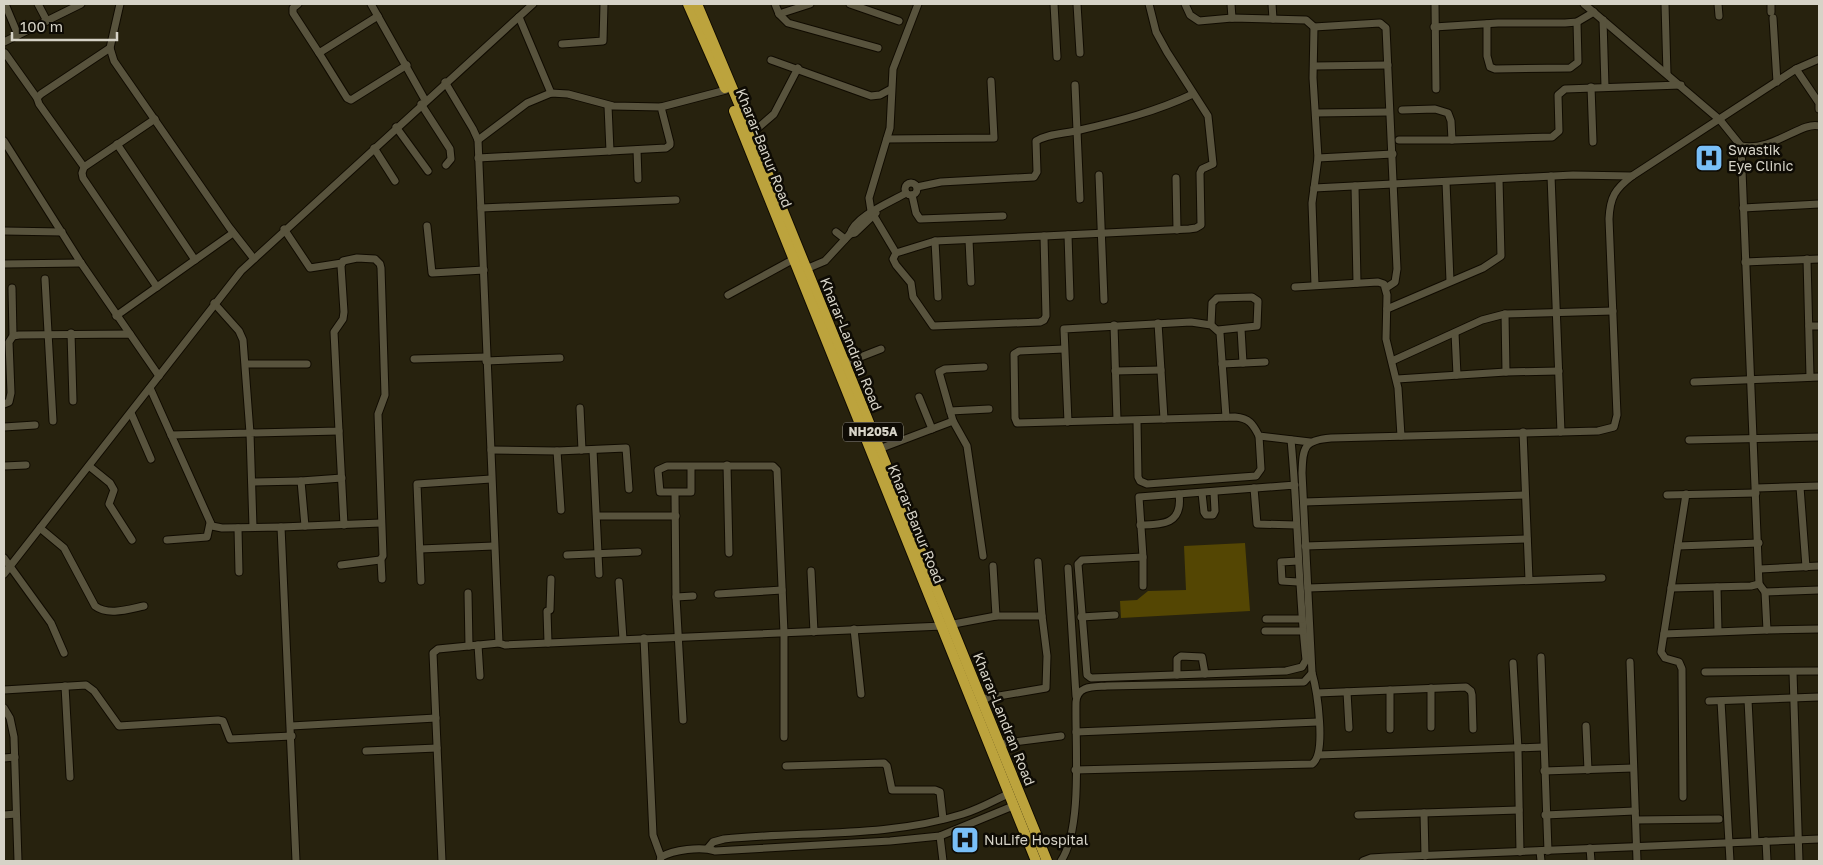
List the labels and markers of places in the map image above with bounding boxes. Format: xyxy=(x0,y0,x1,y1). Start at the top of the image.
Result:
place label: Swastik Eye Clinic xyxy=(1728,141,1794,174)
hospital icon: Swastik Eye Clinic xyxy=(1694,143,1724,173)
hospital icon: NuLife Hospital xyxy=(950,825,980,855)
place label: NuLife Hospital xyxy=(984,831,1088,848)

